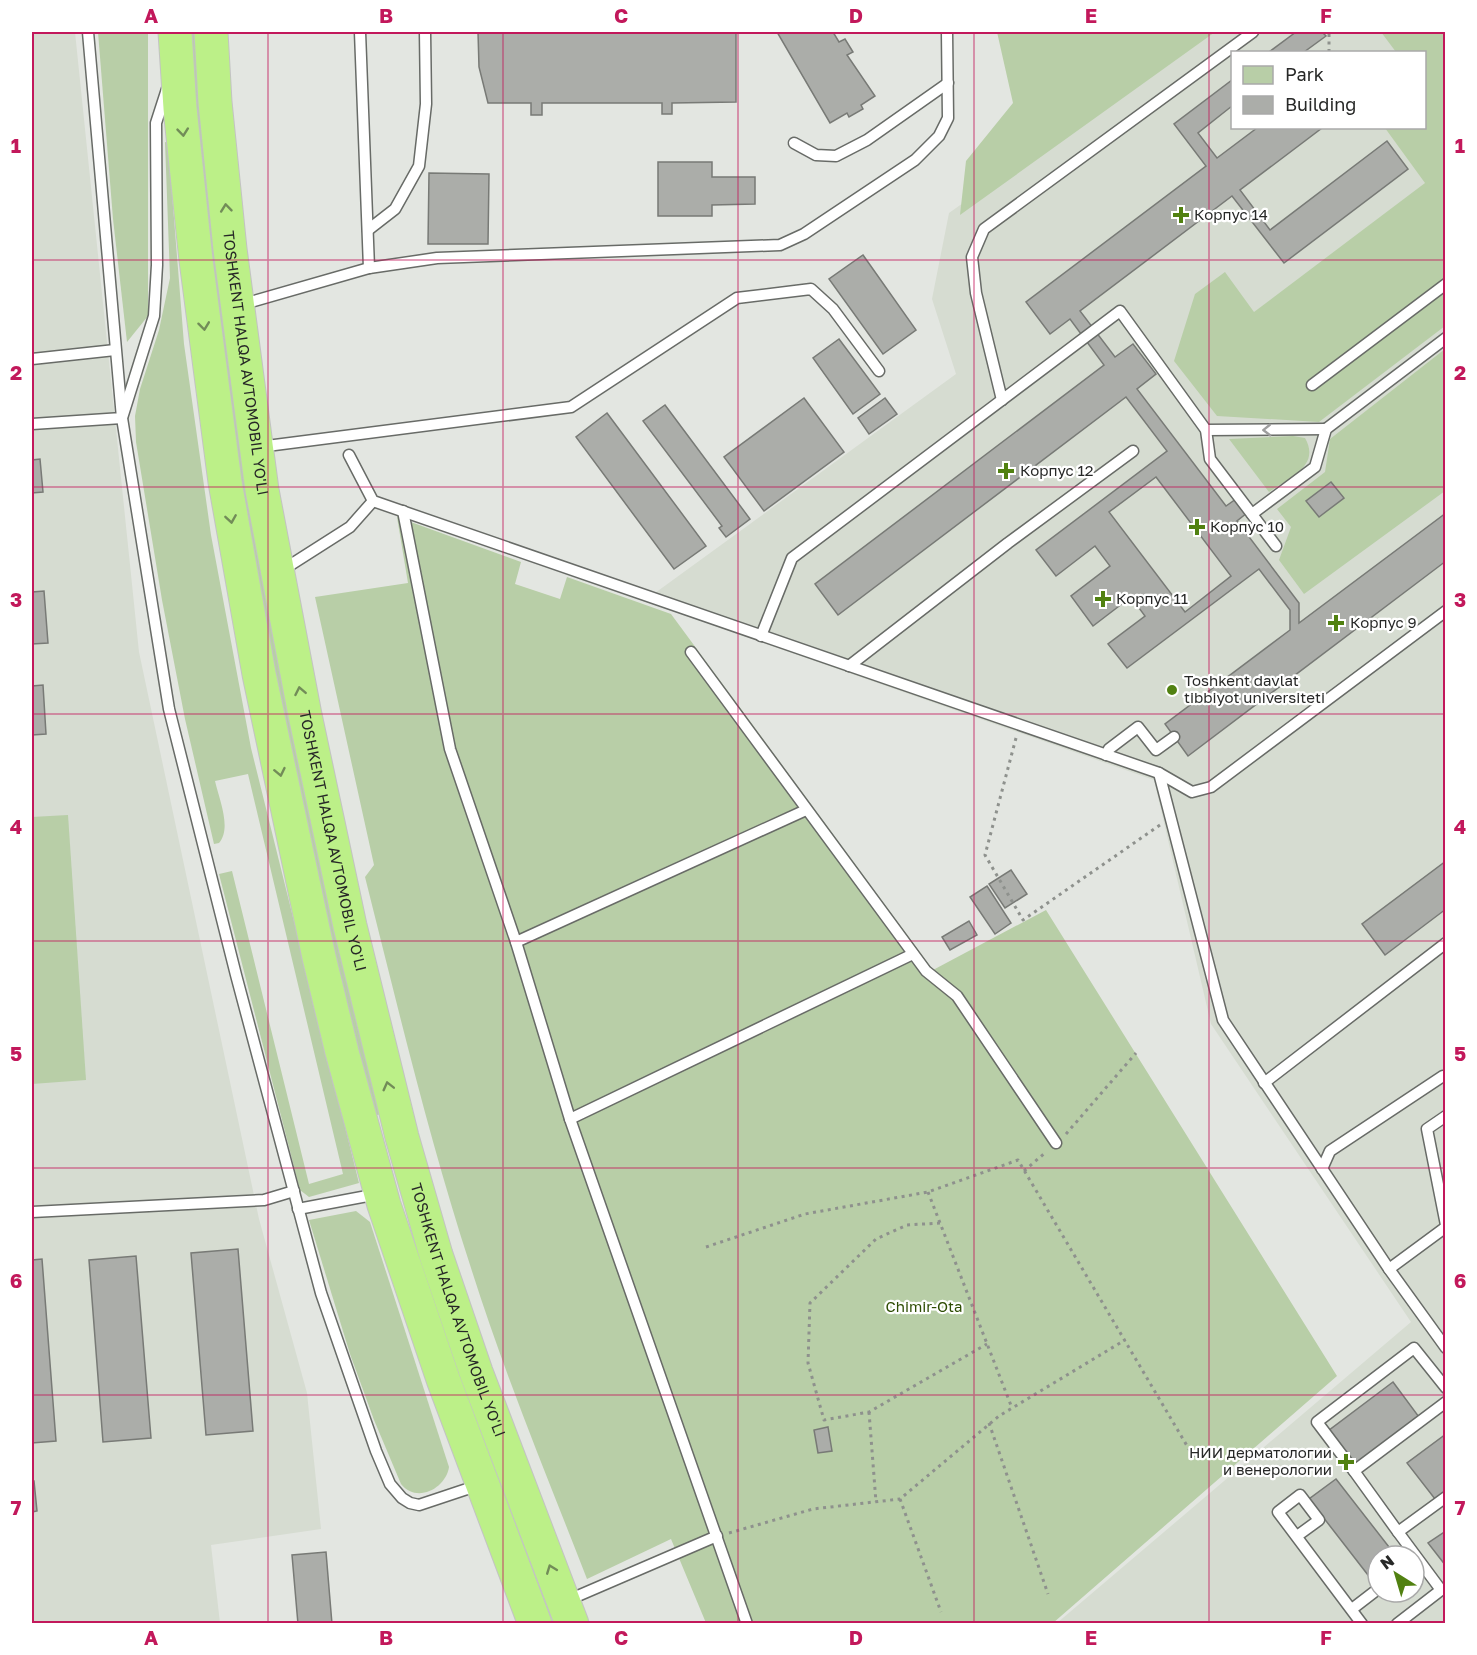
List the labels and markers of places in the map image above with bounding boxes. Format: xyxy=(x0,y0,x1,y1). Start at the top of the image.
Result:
place label: Корпус 14 xyxy=(1194,205,1268,223)
marker: Корпус 14 xyxy=(1172,206,1190,224)
place label: Корпус 12 xyxy=(1020,461,1093,479)
marker: Корпус 12 xyxy=(997,462,1015,480)
place label: Корпус 10 xyxy=(1210,517,1284,535)
marker: Корпус 10 xyxy=(1188,518,1206,536)
place label: Корпус 11 xyxy=(1116,589,1188,607)
marker: Корпус 11 xyxy=(1094,590,1112,608)
place label: Корпус 9 xyxy=(1350,613,1417,631)
marker: Корпус 9 xyxy=(1327,614,1345,632)
place label: Toshkent davlat tibbiyot universiteti xyxy=(1184,671,1325,706)
marker: Toshkent davlat tibbiyot universiteti xyxy=(1165,683,1179,697)
place label: НИИ дерматологии и венерологии xyxy=(1189,1443,1332,1478)
marker: НИИ дерматологии и венерологии xyxy=(1337,1453,1355,1471)

